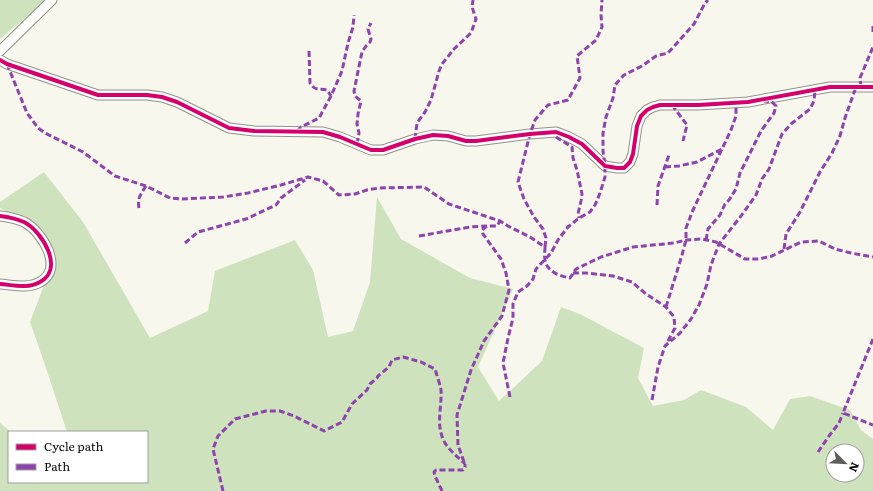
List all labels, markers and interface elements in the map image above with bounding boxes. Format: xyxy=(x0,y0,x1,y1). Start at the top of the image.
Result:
legend xyxy=(8,431,148,483)
text: Cycle path xyxy=(44,437,104,455)
north arrow xyxy=(825,443,865,483)
text: Path xyxy=(44,457,70,475)
text: N xyxy=(846,460,864,475)

